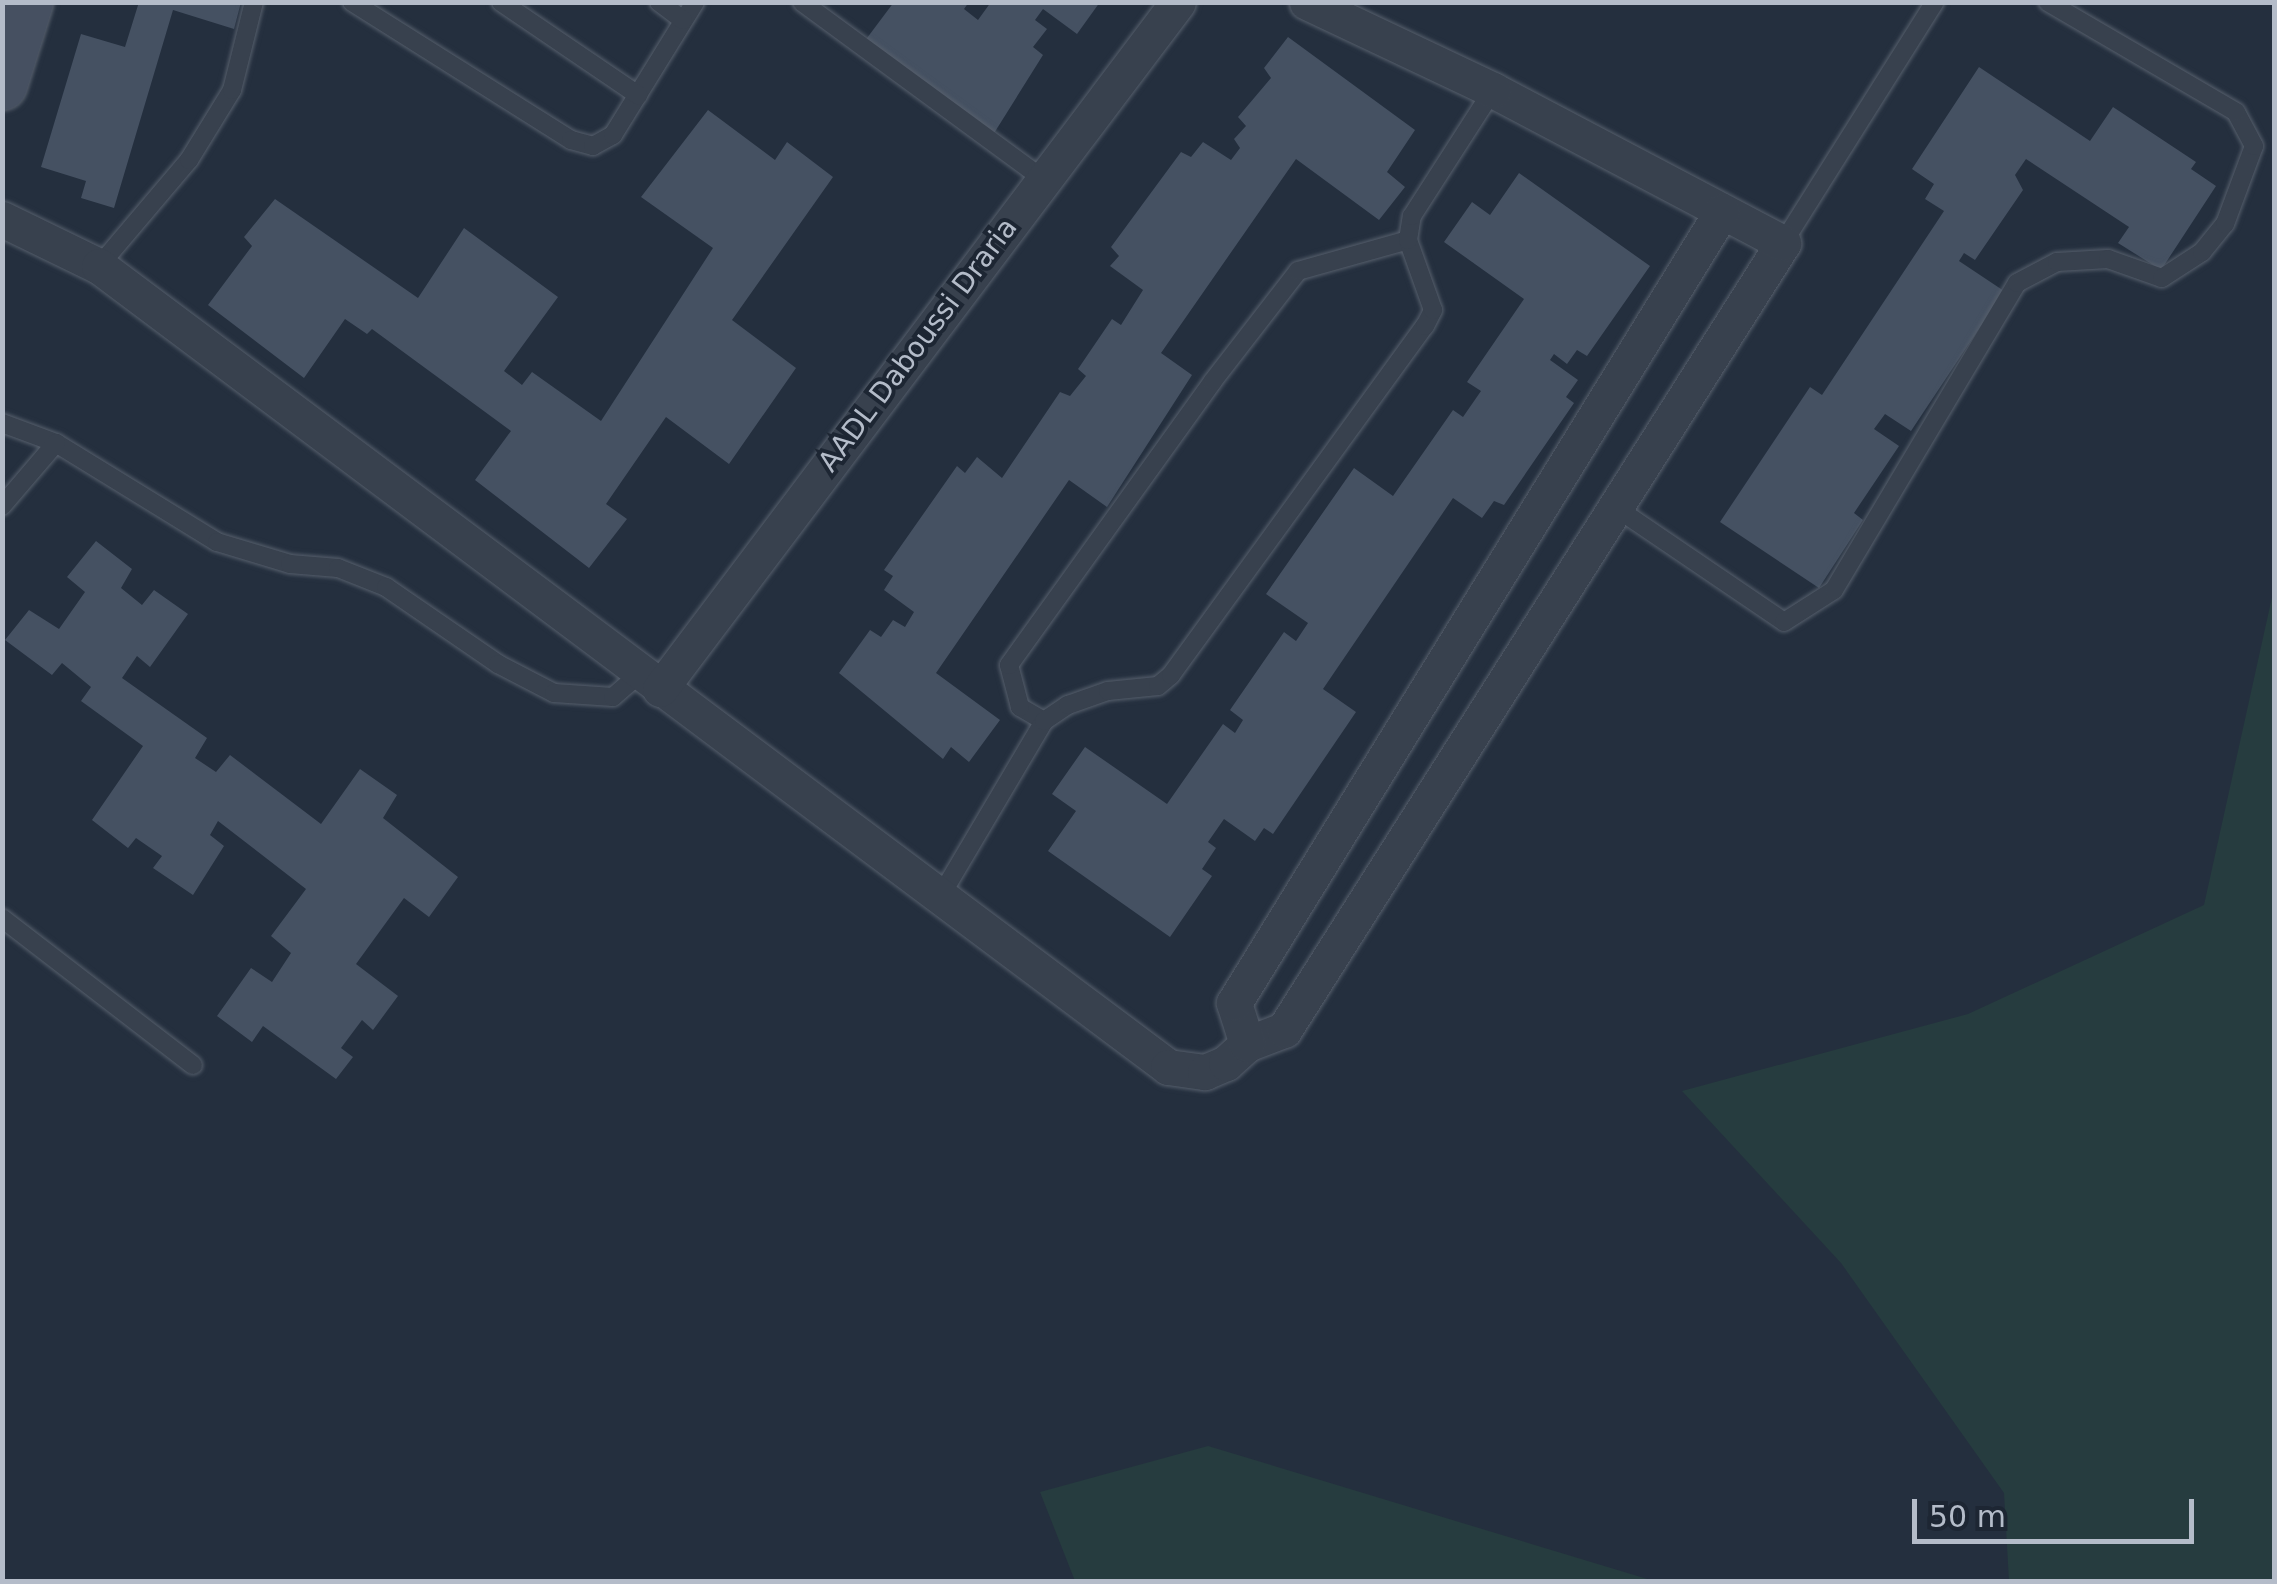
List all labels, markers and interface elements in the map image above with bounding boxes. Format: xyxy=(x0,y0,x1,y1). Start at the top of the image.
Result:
street label: AADL Daboussi Draria xyxy=(812,211,1024,479)
scale bar xyxy=(1917,1479,2200,1541)
text: 50 m xyxy=(1929,1499,2006,1534)

